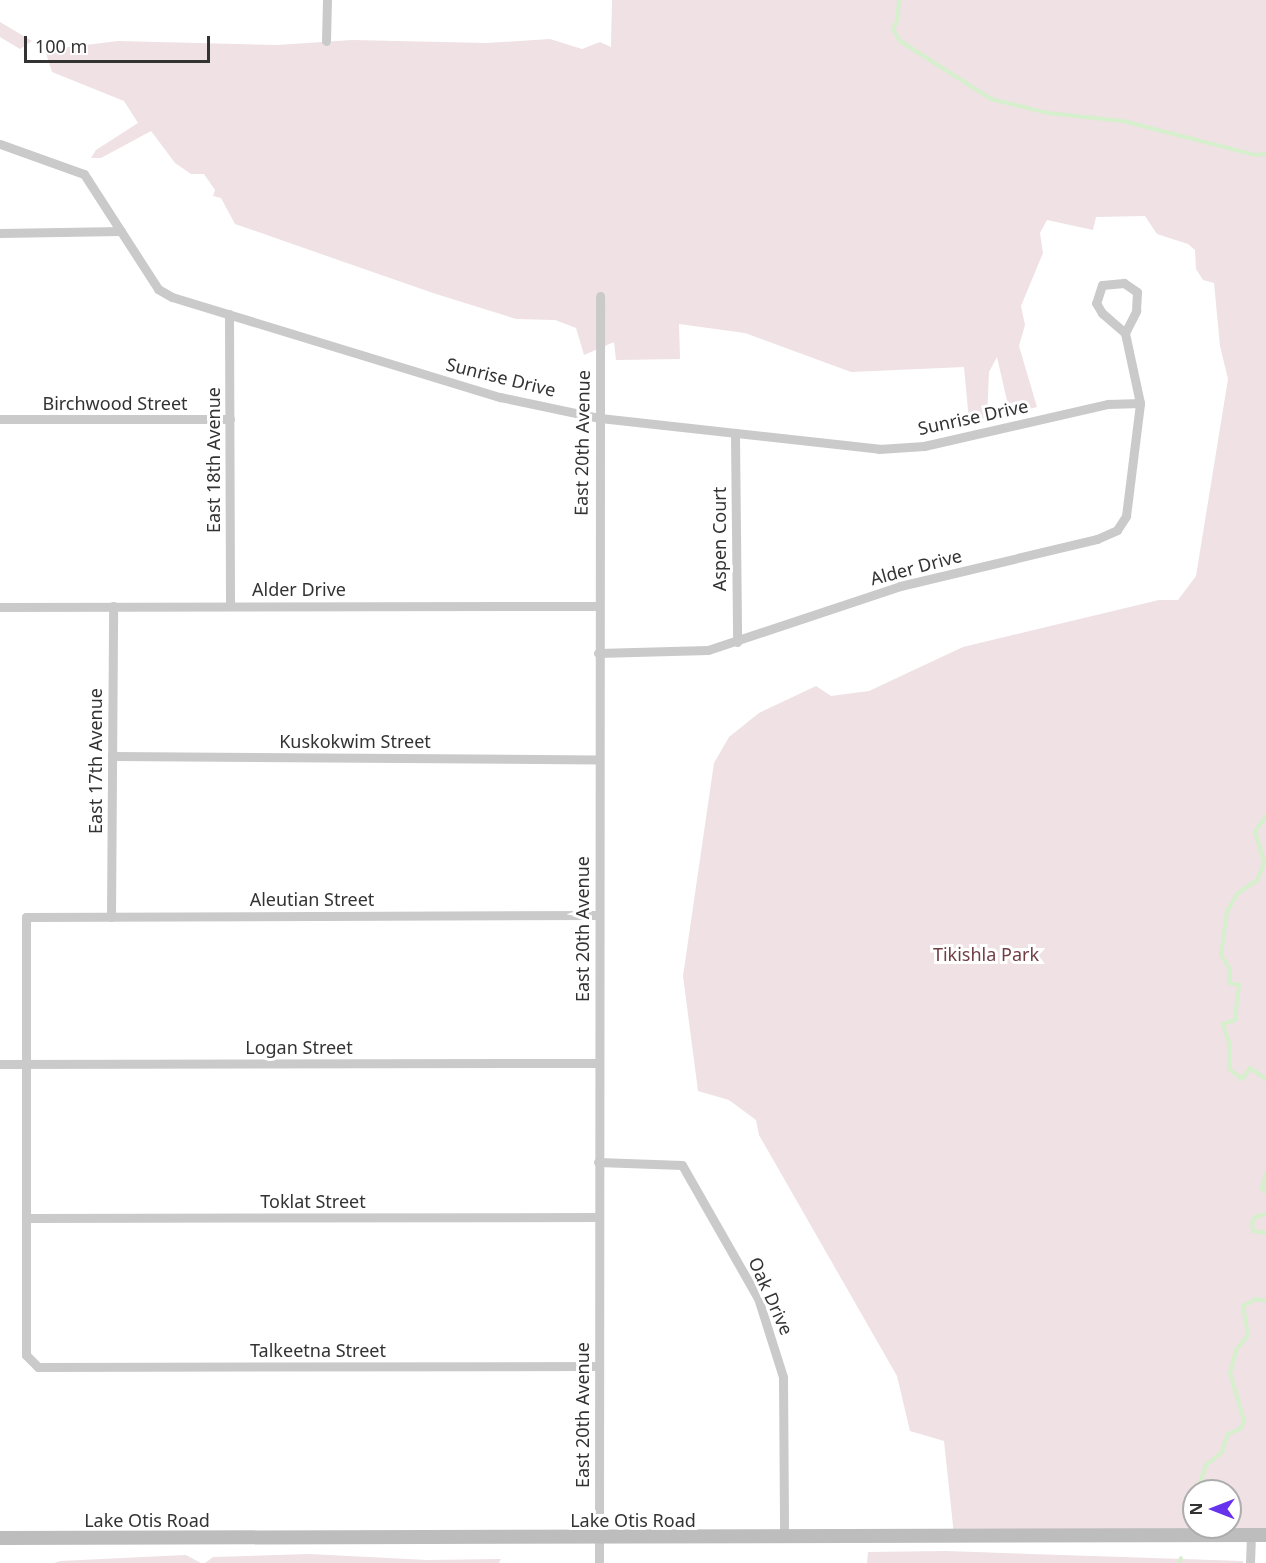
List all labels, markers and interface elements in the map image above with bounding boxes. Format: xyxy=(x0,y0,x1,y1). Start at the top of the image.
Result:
scale bar xyxy=(27,24,213,62)
text: 100 m xyxy=(35,34,87,58)
street label: Sunrise Drive xyxy=(444,353,558,401)
street label: East 20th Avenue xyxy=(570,370,594,516)
street label: East 18th Avenue xyxy=(202,387,224,533)
street label: Birchwood Street xyxy=(42,392,188,414)
street label: Sunrise Drive xyxy=(916,395,1030,439)
street label: Aspen Court xyxy=(708,487,730,591)
street label: Alder Drive xyxy=(868,544,964,590)
street label: Alder Drive xyxy=(252,578,346,600)
street label: East 17th Avenue xyxy=(84,688,106,834)
street label: Kuskokwim Street xyxy=(279,730,431,752)
street label: East 20th Avenue xyxy=(571,856,593,1002)
street label: Aleutian Street xyxy=(250,888,374,910)
park label: Tikishla Park xyxy=(933,943,1039,965)
street label: Logan Street xyxy=(245,1036,353,1058)
street label: Toklat Street xyxy=(260,1190,366,1212)
street label: Oak Drive xyxy=(744,1254,798,1338)
street label: Talkeetna Street xyxy=(250,1339,386,1361)
street label: East 20th Avenue xyxy=(571,1342,593,1488)
north arrow xyxy=(1182,1479,1242,1539)
text: N xyxy=(1185,1503,1207,1516)
street label: Lake Otis Road xyxy=(84,1509,210,1531)
street label: Lake Otis Road xyxy=(570,1509,696,1531)

